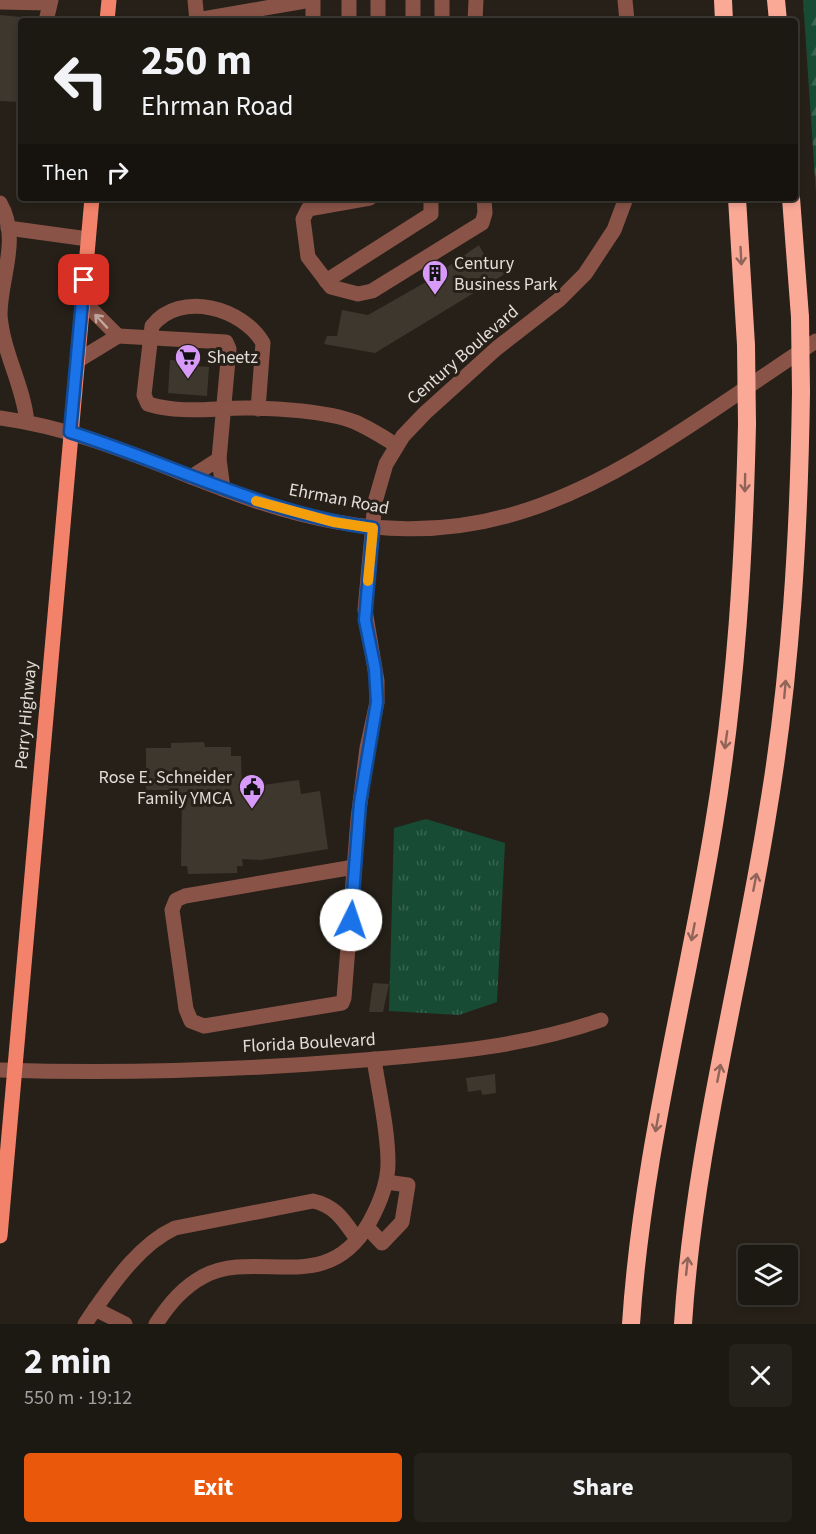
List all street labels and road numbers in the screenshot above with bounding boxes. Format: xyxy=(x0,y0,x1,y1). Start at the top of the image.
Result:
street label: Century Boulevard xyxy=(402,299,524,411)
street label: Ehrman Road xyxy=(287,477,391,521)
street label: Perry Highway xyxy=(9,659,43,770)
street label: Florida Boulevard xyxy=(242,1027,376,1059)

